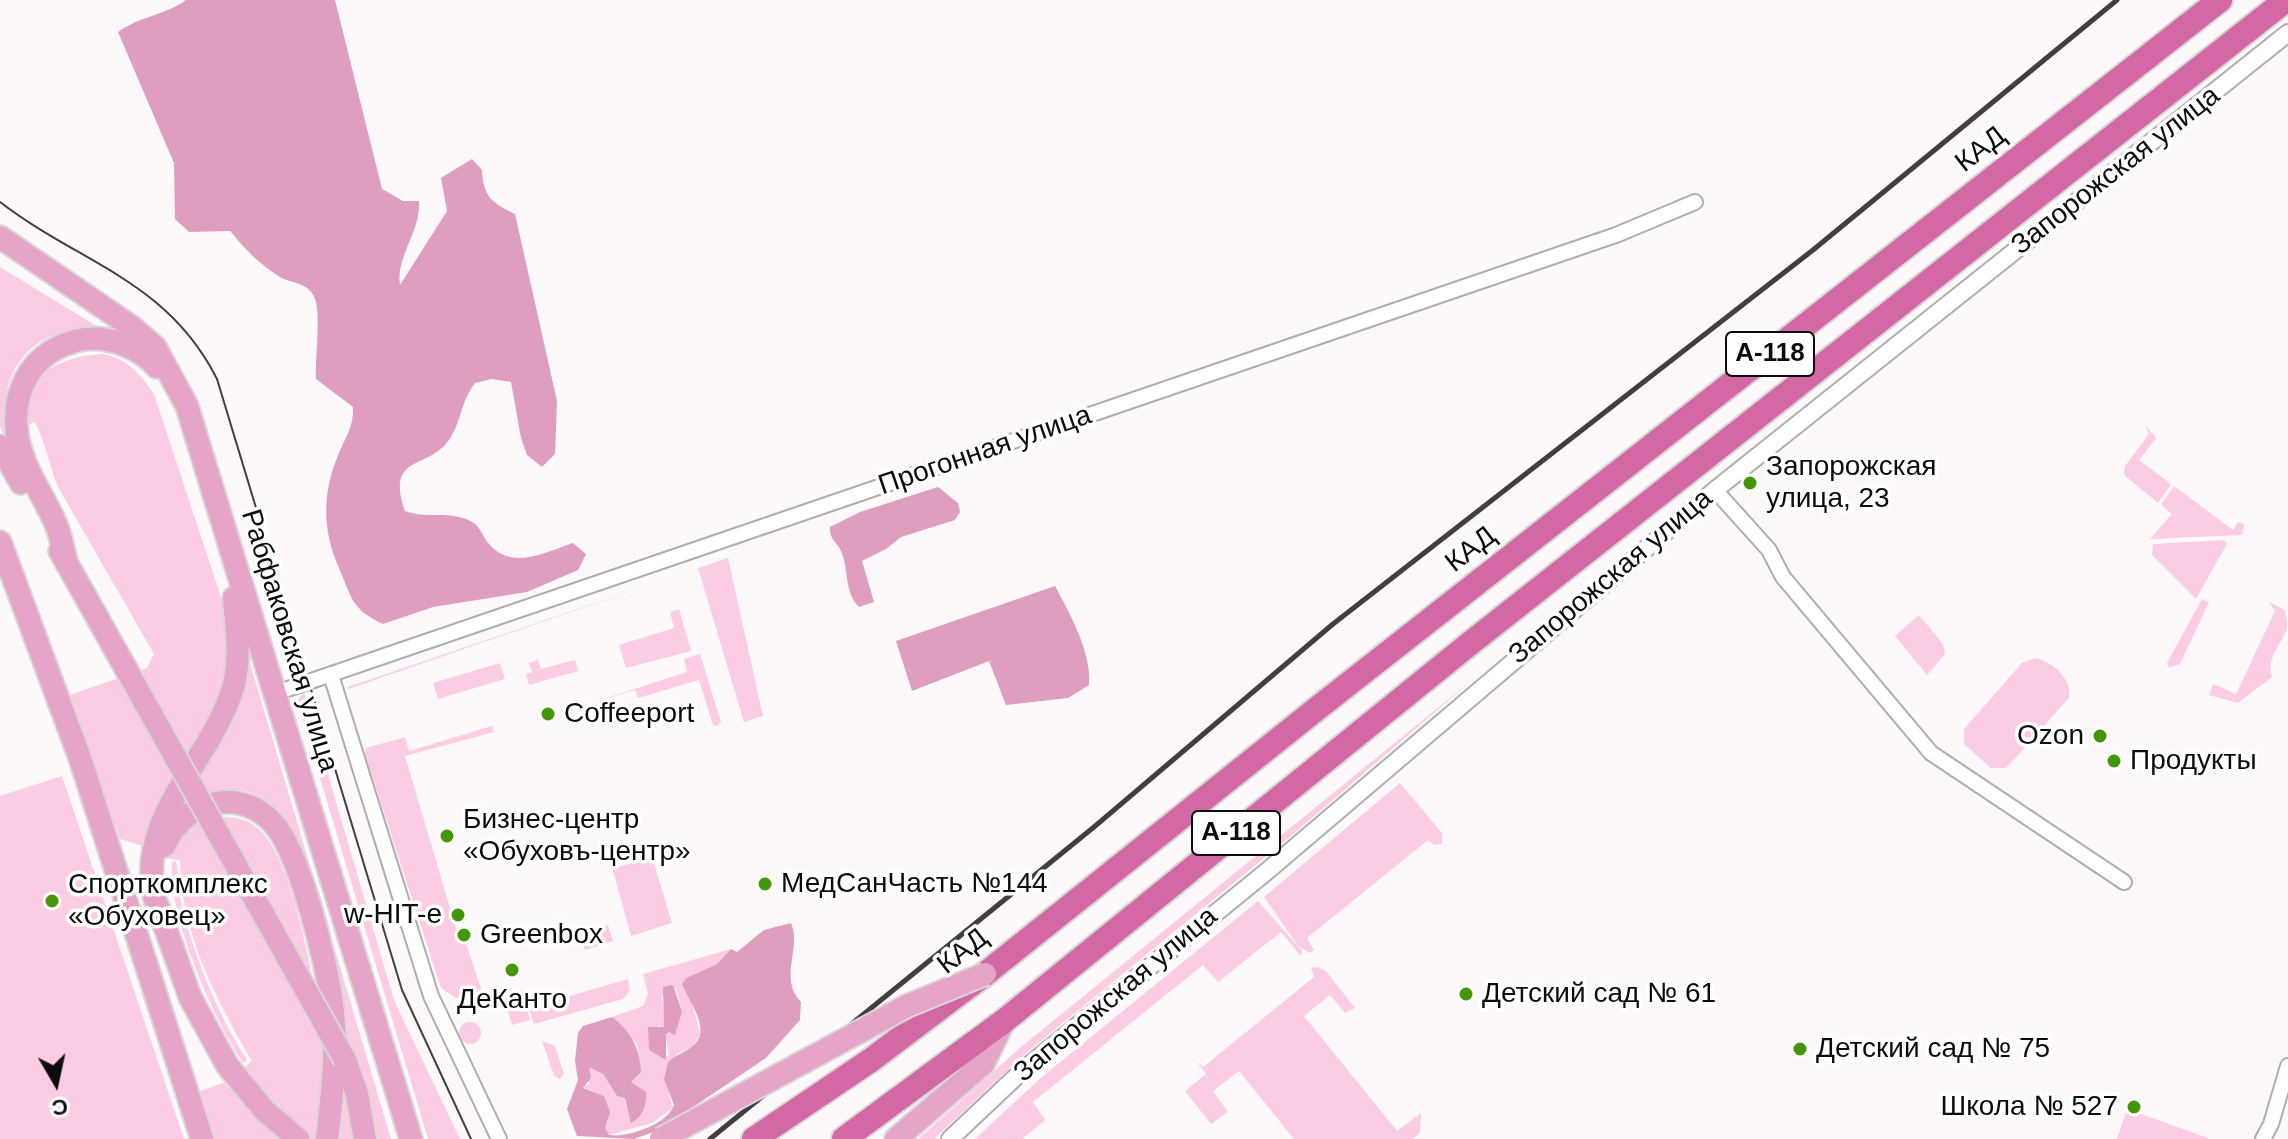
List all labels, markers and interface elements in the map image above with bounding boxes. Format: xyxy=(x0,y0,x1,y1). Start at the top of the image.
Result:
street label: Запорожская улица xyxy=(2005,79,2227,263)
street label: КАД xyxy=(1949,120,2013,180)
road number: А-118 xyxy=(1726,332,1814,376)
street label: Прогонная улица xyxy=(874,399,1096,503)
place label: Запорожская улица, 23 xyxy=(1766,450,1936,516)
marker: Запорожская улица, 23 xyxy=(1741,474,1759,492)
street label: Запорожская улица xyxy=(1502,482,1720,672)
street label: Рабфаковская улица xyxy=(233,506,345,776)
street label: КАД xyxy=(1439,520,1503,580)
place label: Coffeeport xyxy=(564,697,694,731)
marker: Coffeeport xyxy=(539,705,557,723)
place label: Ozon xyxy=(2017,719,2084,753)
marker: Ozon xyxy=(2091,727,2109,745)
place label: Продукты xyxy=(2130,744,2257,778)
marker: Продукты xyxy=(2105,752,2123,770)
place label: Бизнес-центр «Обуховъ-центр» xyxy=(463,803,691,869)
road number: А-118 xyxy=(1192,811,1280,855)
marker: Бизнес-центр «Обуховъ-центр» xyxy=(438,827,456,845)
place label: МедСанЧасть №144 xyxy=(781,867,1048,901)
place label: Спорткомплекс «Обуховец» xyxy=(68,868,268,934)
marker: МедСанЧасть №144 xyxy=(756,875,774,893)
marker: Спорткомплекс «Обуховец» xyxy=(43,892,61,910)
place label: w-HIT-e xyxy=(344,898,442,932)
street label: Запорожская улица xyxy=(1007,900,1225,1090)
marker: w-HIT-e xyxy=(449,906,467,924)
place label: Greenbox xyxy=(480,918,603,952)
street label: КАД xyxy=(931,922,995,982)
marker: Greenbox xyxy=(455,926,473,944)
marker: ДеКанто xyxy=(503,961,521,979)
place label: Детский сад № 61 xyxy=(1482,977,1716,1011)
place label: ДеКанто xyxy=(457,983,567,1017)
marker: Детский сад № 61 xyxy=(1457,985,1475,1003)
place label: Детский сад № 75 xyxy=(1816,1032,2050,1066)
marker: Детский сад № 75 xyxy=(1791,1040,1809,1058)
north arrow xyxy=(16,1043,96,1123)
place label: Школа № 527 xyxy=(1941,1090,2118,1124)
text: С xyxy=(50,1094,70,1121)
marker: Школа № 527 xyxy=(2125,1098,2143,1116)

